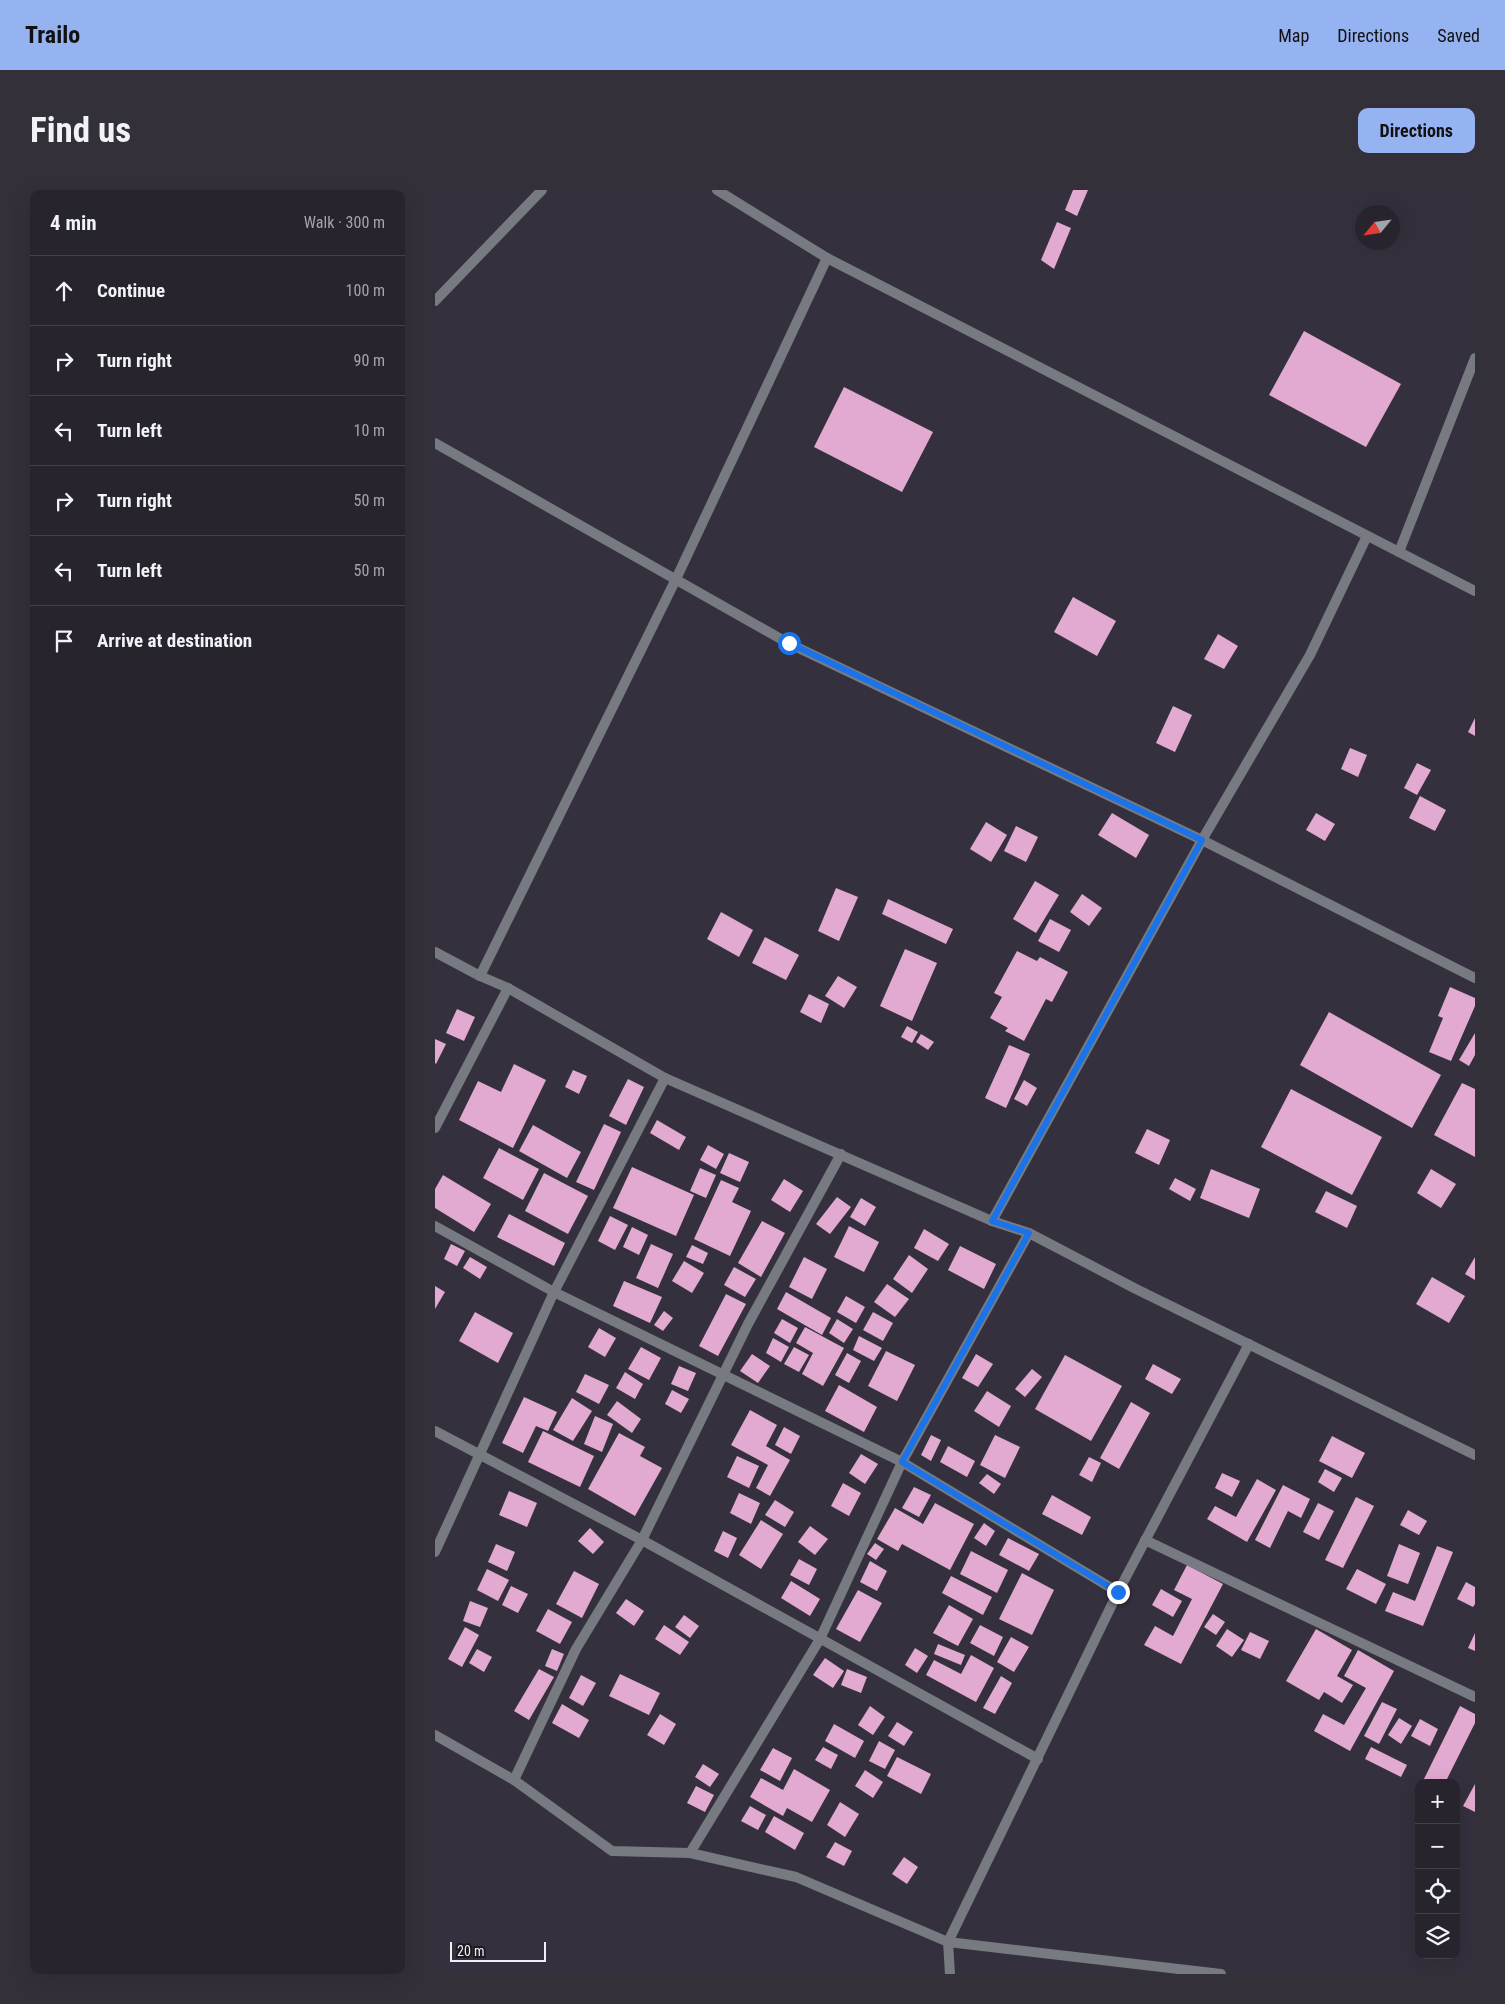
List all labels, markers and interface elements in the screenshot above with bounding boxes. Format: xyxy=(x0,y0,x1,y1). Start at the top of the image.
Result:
text: Trailo xyxy=(25,21,80,49)
text: Map xyxy=(1278,25,1309,46)
text: Directions xyxy=(1337,25,1409,46)
text: Saved xyxy=(1437,25,1480,46)
button: Directions xyxy=(1358,108,1475,153)
text: Find us xyxy=(30,110,131,151)
north arrow xyxy=(1355,205,1400,250)
text: 4 min xyxy=(50,211,97,235)
text: Walk · 300 m xyxy=(304,213,385,232)
icon: ahead xyxy=(50,277,78,305)
text: Continue xyxy=(97,279,165,302)
text: 100 m xyxy=(346,281,385,300)
icon: right xyxy=(50,347,78,375)
text: Turn right xyxy=(97,349,172,372)
text: 90 m xyxy=(353,351,385,370)
icon: left xyxy=(50,417,78,445)
text: Turn left xyxy=(97,419,162,442)
text: 10 m xyxy=(353,421,385,440)
icon: right xyxy=(50,487,78,515)
text: Turn right xyxy=(97,489,172,512)
text: 50 m xyxy=(353,491,385,510)
icon: left xyxy=(50,557,78,585)
text: Turn left xyxy=(97,559,162,582)
text: 50 m xyxy=(353,561,385,580)
icon: arrive xyxy=(50,627,78,655)
text: Arrive at destination xyxy=(97,629,252,652)
route start xyxy=(778,632,801,655)
route end xyxy=(1107,1581,1130,1604)
map controls xyxy=(1415,1779,1460,1959)
button: + xyxy=(1415,1779,1460,1824)
button: − xyxy=(1415,1824,1460,1869)
button: locate xyxy=(1415,1869,1460,1914)
button: layers xyxy=(1415,1914,1460,1959)
scale bar xyxy=(450,1939,546,1962)
text: 20 m xyxy=(457,1943,485,1959)

